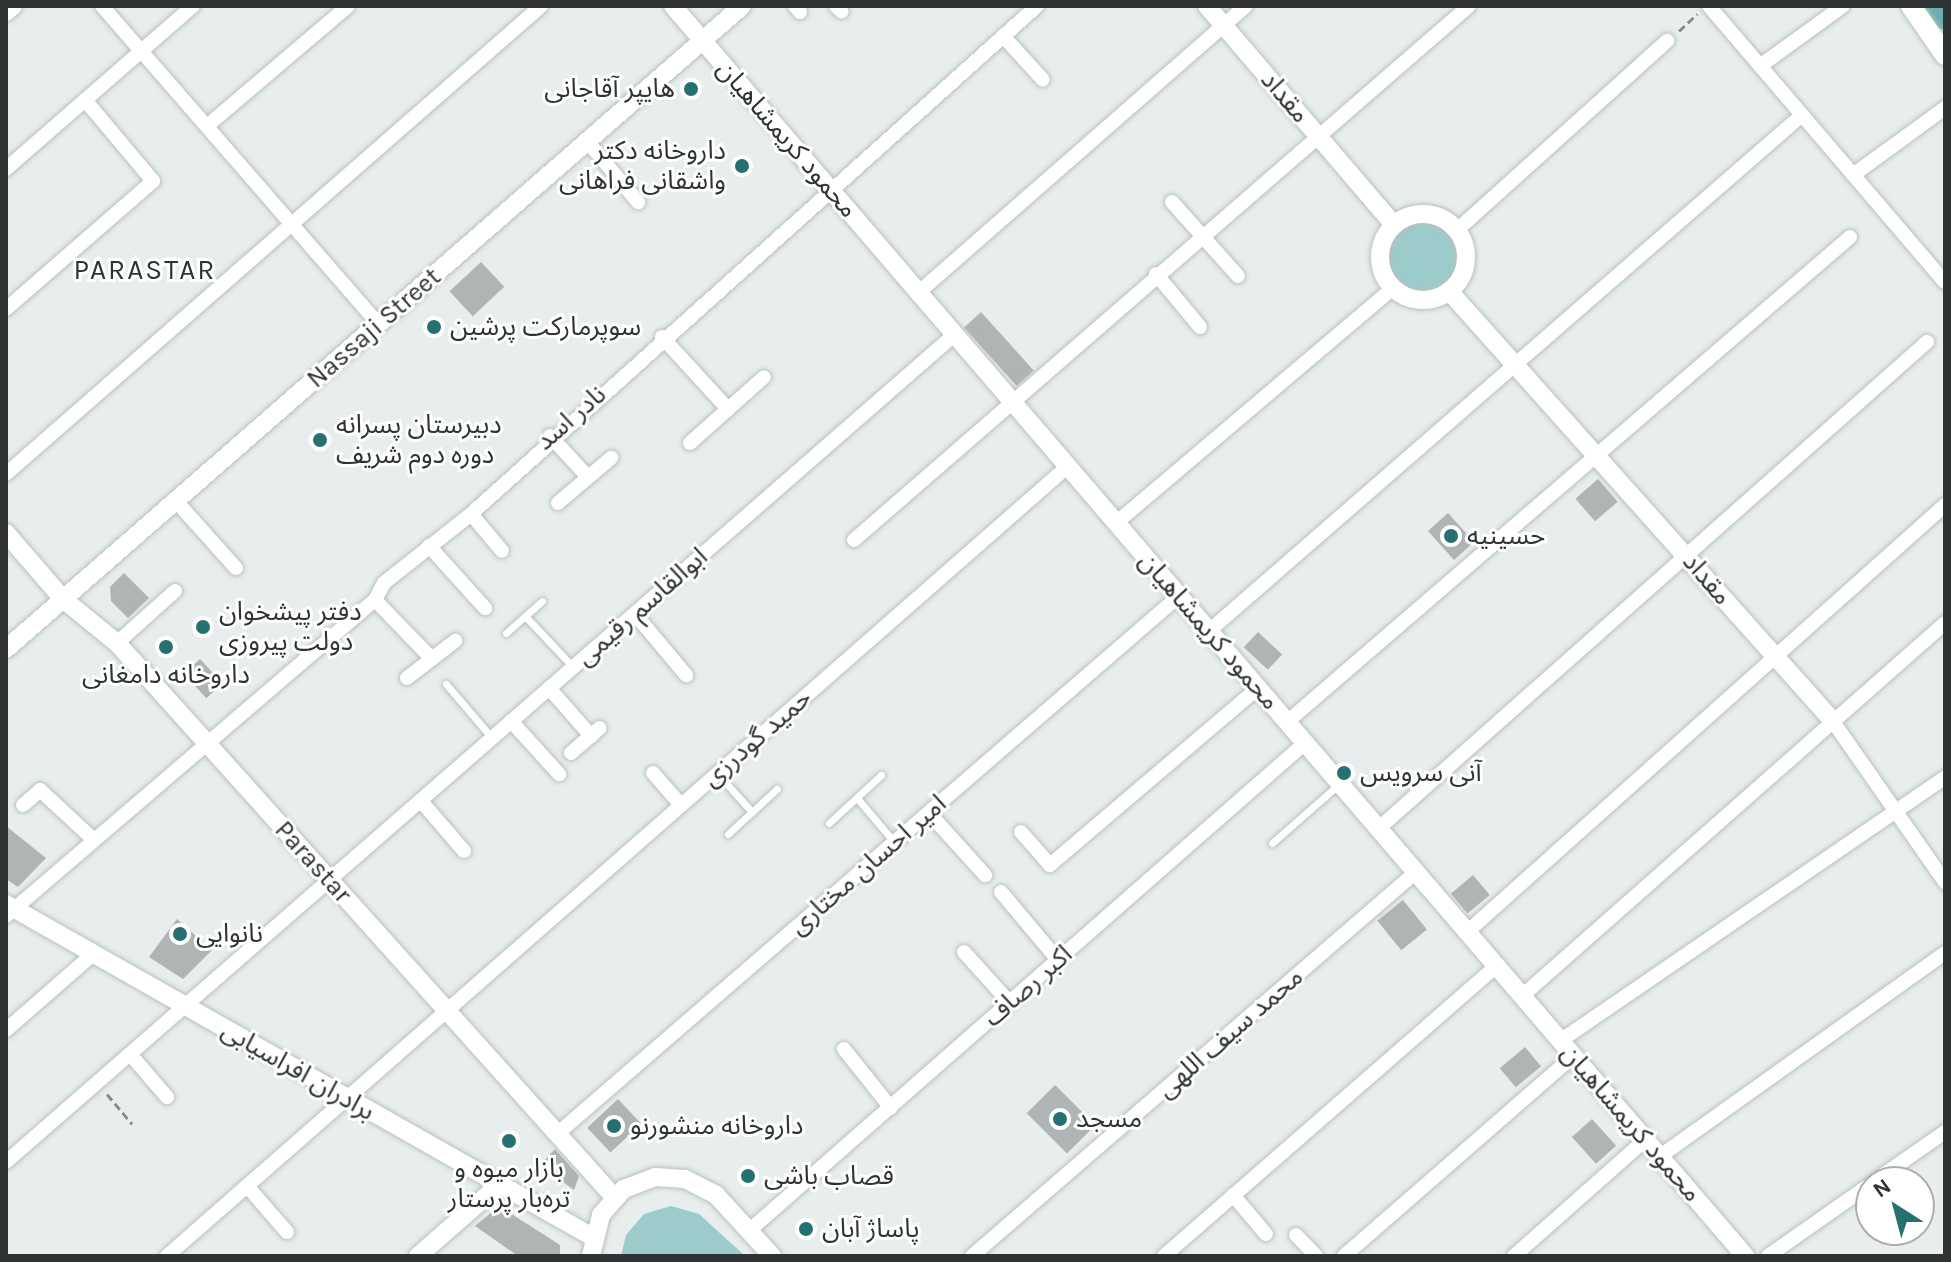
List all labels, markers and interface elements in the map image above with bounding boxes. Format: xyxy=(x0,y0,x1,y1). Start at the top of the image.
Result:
street label: محمود کریمشاهیان xyxy=(710,54,864,224)
street label: مقداد xyxy=(1254,65,1316,129)
place label: هایپر آقاجانی xyxy=(544,73,675,105)
marker: هایپر آقاجانی xyxy=(682,80,700,98)
place label: داروخانه دکتر واشقانی فراهانی xyxy=(559,135,726,196)
marker: داروخانه دکتر واشقانی فراهانی xyxy=(733,157,751,175)
district label: PARASTAR xyxy=(74,253,216,287)
street label: Nassaji Street xyxy=(301,261,447,395)
place label: سوپرمارکت پرشین xyxy=(450,311,641,343)
marker: سوپرمارکت پرشین xyxy=(425,318,443,336)
street label: نادر اسد xyxy=(529,379,613,457)
place label: دبیرستان پسرانه دوره دوم شریف xyxy=(336,409,502,470)
marker: دبیرستان پسرانه دوره دوم شریف xyxy=(311,431,329,449)
place label: حسینیه xyxy=(1467,520,1545,552)
marker: حسینیه xyxy=(1442,527,1460,545)
street label: ابوالقاسم رقیمی xyxy=(570,541,714,673)
street label: محمود کریمشاهیان xyxy=(1132,546,1286,716)
street label: مقداد xyxy=(1676,547,1738,611)
place label: دفتر پیشخوان دولت پیروزی xyxy=(219,596,362,658)
marker: دفتر پیشخوان دولت پیروزی xyxy=(194,618,212,636)
marker: داروخانه دامغانی xyxy=(157,638,175,656)
place label: داروخانه دامغانی xyxy=(82,659,250,691)
street label: حمید گودرزی xyxy=(696,682,818,794)
place label: آنی سرویس xyxy=(1360,757,1481,789)
marker: آنی سرویس xyxy=(1335,764,1353,782)
street label: امیر احسان مختاری xyxy=(783,788,953,942)
street label: Parastar xyxy=(268,815,358,909)
place label: نانوایی xyxy=(196,918,263,950)
marker: نانوایی xyxy=(171,925,189,943)
street label: اکبر رصاف xyxy=(977,939,1079,1033)
street label: محمد سیف اللهی xyxy=(1151,961,1309,1105)
street label: برادران افراسیابی xyxy=(216,1015,380,1127)
street label: محمود کریمشاهیان xyxy=(1554,1038,1708,1208)
place label: مسجد xyxy=(1076,1103,1142,1135)
place label: داروخانه منشورنو xyxy=(630,1110,803,1142)
marker: مسجد xyxy=(1051,1110,1069,1128)
marker: داروخانه منشورنو xyxy=(605,1117,623,1135)
marker: بازار میوه و تره‌بار پرستار xyxy=(500,1132,518,1150)
place label: بازار میوه و تره‌بار پرستار xyxy=(448,1153,570,1214)
place label: قصاب باشی xyxy=(764,1160,894,1192)
north arrow xyxy=(1855,1166,1935,1246)
marker: قصاب باشی xyxy=(739,1167,757,1185)
text: N xyxy=(1868,1173,1896,1203)
place label: پاساژ آبان xyxy=(822,1213,919,1245)
marker: پاساژ آبان xyxy=(797,1220,815,1238)

